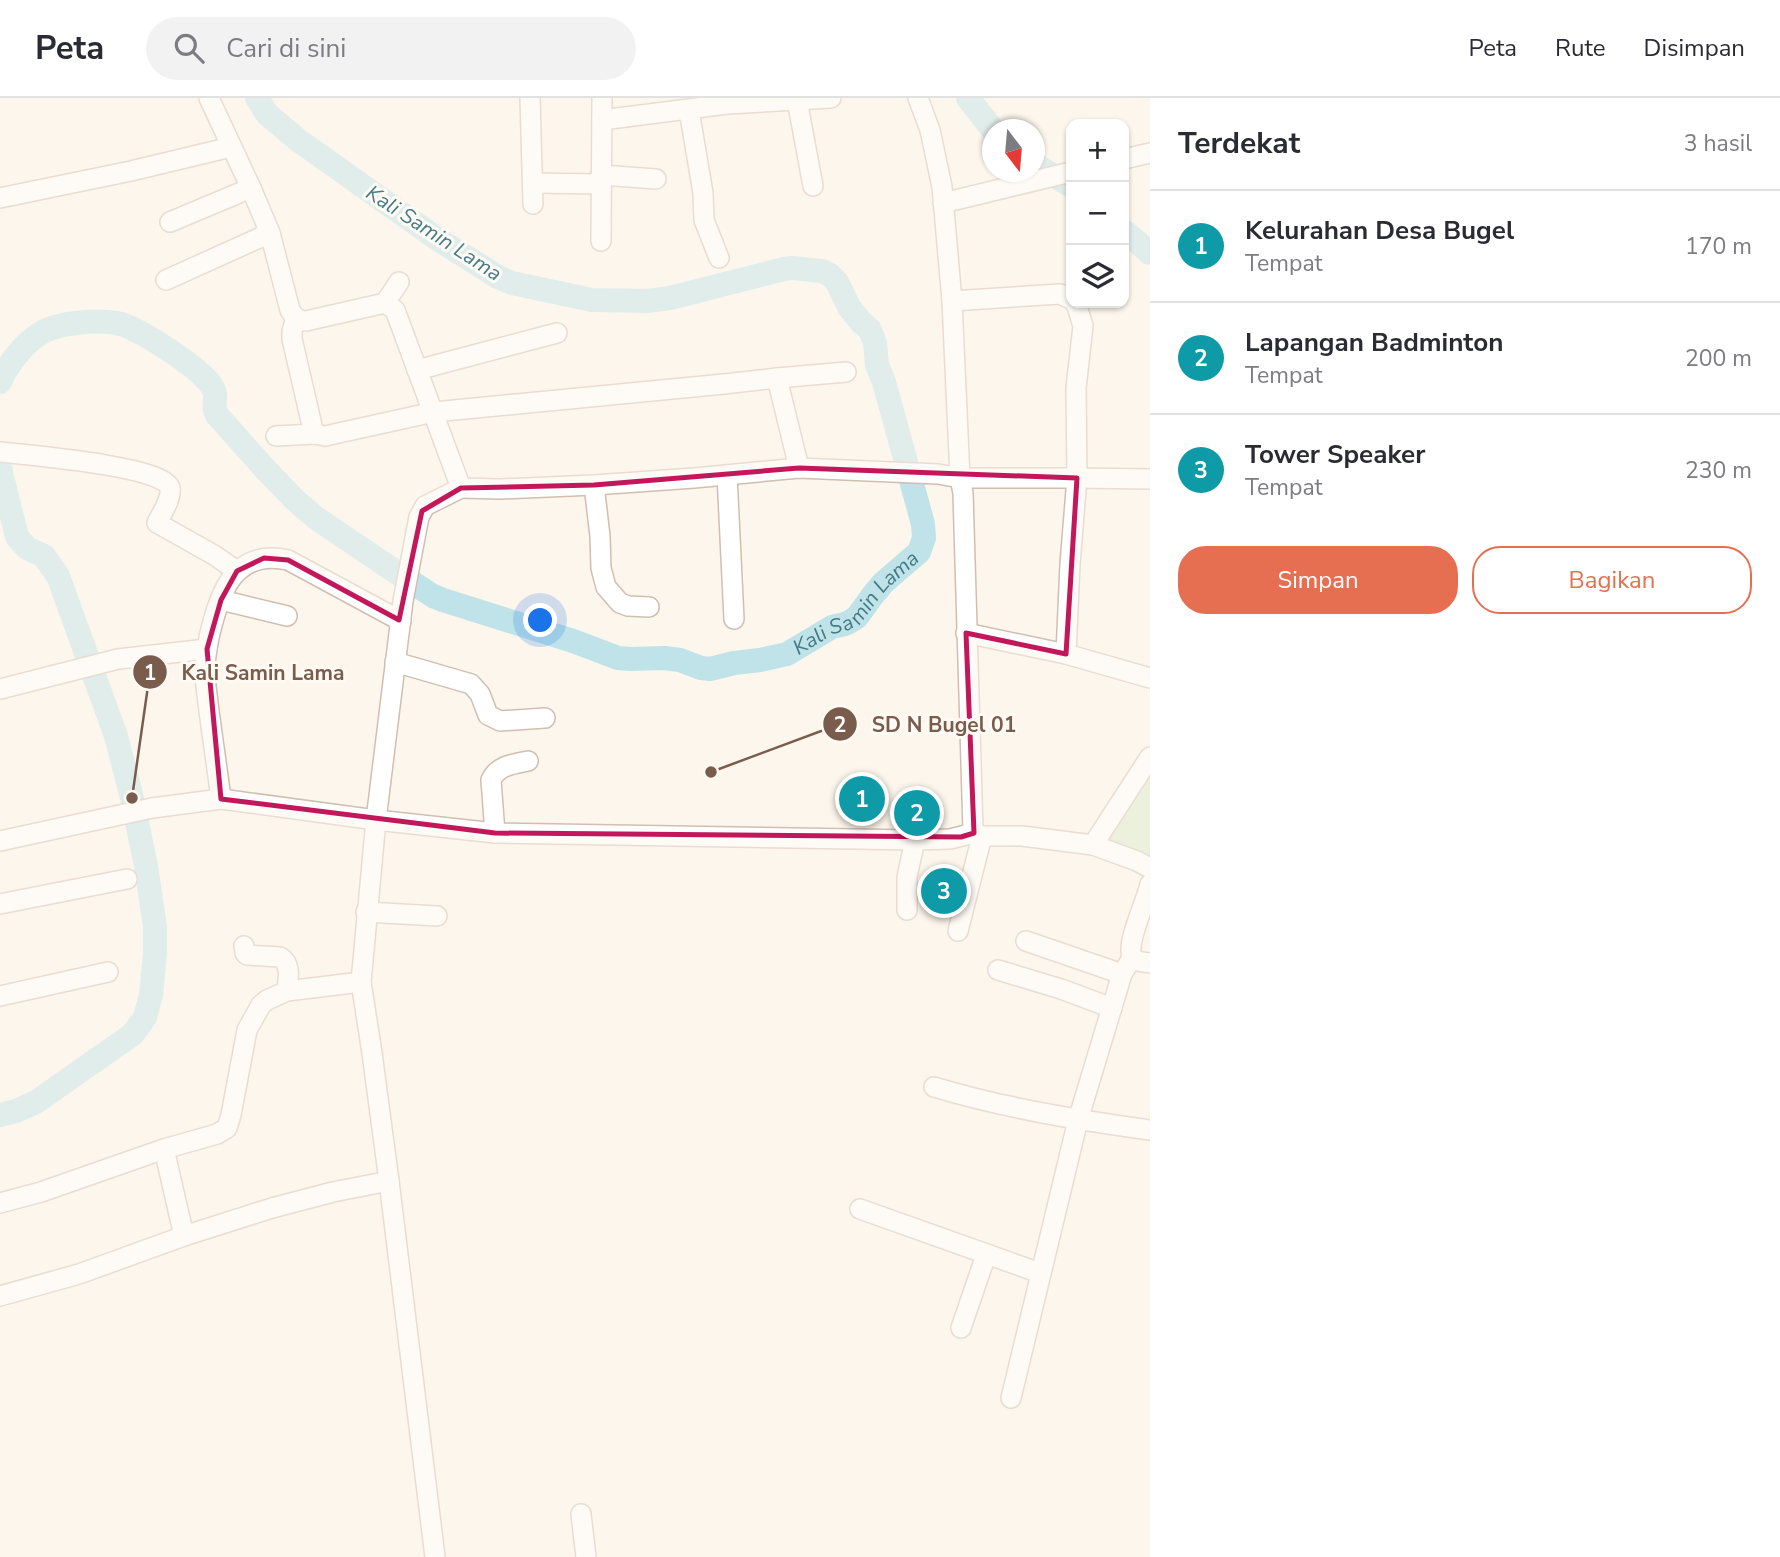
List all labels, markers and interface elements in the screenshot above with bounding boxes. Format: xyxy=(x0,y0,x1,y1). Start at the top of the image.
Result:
search box xyxy=(146,17,636,80)
text: Peta xyxy=(35,26,104,71)
icon: search xyxy=(170,29,208,67)
text: Cari di sini xyxy=(226,31,346,66)
text: Peta xyxy=(1468,32,1517,64)
text: Rute xyxy=(1555,32,1606,64)
text: Disimpan xyxy=(1644,32,1745,64)
north arrow xyxy=(982,119,1045,182)
map controls xyxy=(1066,119,1129,308)
button: + xyxy=(1066,119,1129,182)
text: Terdekat xyxy=(1178,123,1300,164)
text: 3 hasil xyxy=(1684,128,1752,159)
water label: Kali Samin Lama xyxy=(361,179,507,287)
button: − xyxy=(1066,182,1129,245)
text: Kelurahan Desa Bugel xyxy=(1245,213,1514,248)
text: 1 xyxy=(1194,231,1208,262)
text: 170 m xyxy=(1685,231,1752,262)
button: layers xyxy=(1066,245,1129,308)
text: Tempat xyxy=(1245,248,1323,279)
text: Lapangan Badminton xyxy=(1245,325,1503,360)
text: 2 xyxy=(1194,343,1208,374)
text: 200 m xyxy=(1685,343,1752,374)
text: Tempat xyxy=(1245,360,1323,391)
text: Tower Speaker xyxy=(1245,437,1425,472)
text: 3 xyxy=(1194,455,1208,486)
text: 230 m xyxy=(1685,455,1752,486)
text: Tempat xyxy=(1245,472,1323,503)
water label: Kali Samin Lama xyxy=(787,544,925,661)
button: Simpan xyxy=(1178,546,1458,614)
button: Bagikan xyxy=(1472,546,1752,614)
your location xyxy=(523,603,557,637)
callout: Kali Samin Lama xyxy=(133,651,359,693)
text: 1 xyxy=(144,659,156,687)
text: Kali Samin Lama xyxy=(182,659,344,687)
callout: SD N Bugel 01 xyxy=(823,703,1030,745)
text: 2 xyxy=(834,711,846,739)
text: SD N Bugel 01 xyxy=(872,711,1016,739)
pin: 1 xyxy=(839,773,885,825)
pin: 2 xyxy=(894,787,940,839)
pin: 3 xyxy=(921,865,967,917)

